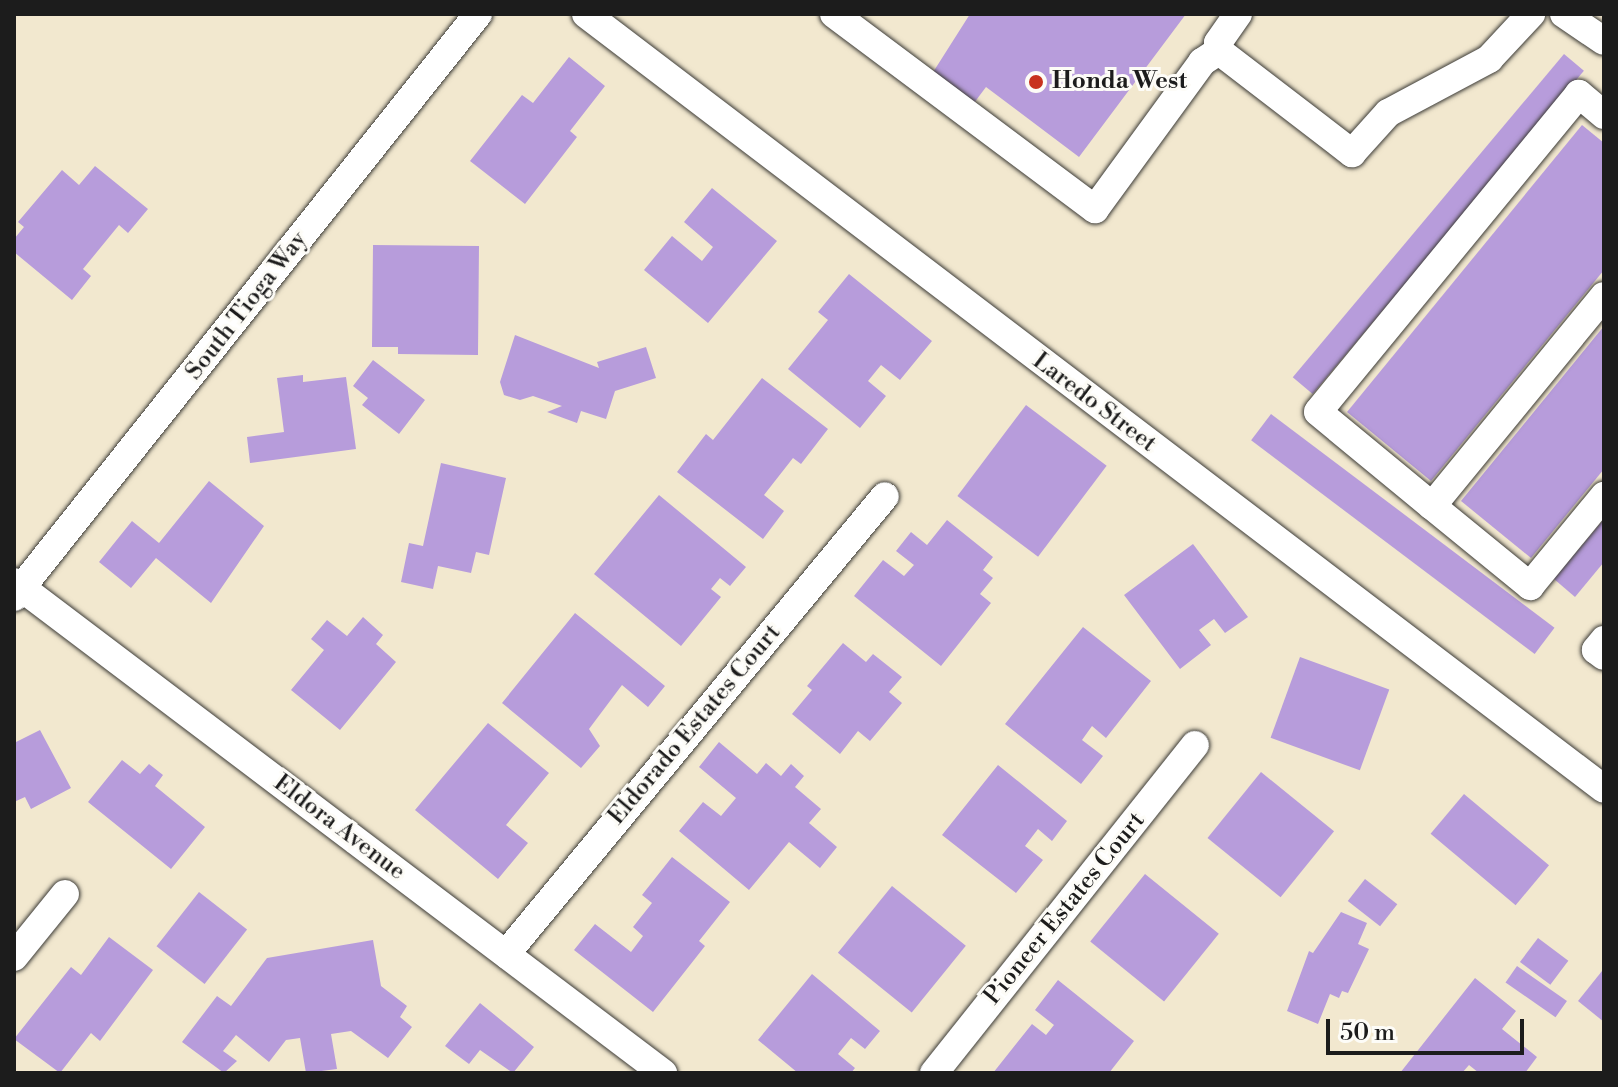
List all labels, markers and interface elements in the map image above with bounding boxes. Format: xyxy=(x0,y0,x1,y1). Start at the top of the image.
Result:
place label: Honda West xyxy=(1052,68,1187,96)
marker: Honda West xyxy=(1027,73,1045,91)
street label: South Tioga Way xyxy=(180,226,314,386)
street label: Laredo Street xyxy=(1026,347,1162,459)
street label: Eldorado Estates Court xyxy=(603,619,787,831)
street label: Eldora Avenue xyxy=(268,769,410,887)
street label: Pioneer Estates Court xyxy=(979,807,1151,1011)
scale bar xyxy=(1330,1003,1528,1053)
text: 50 m xyxy=(1340,1018,1395,1048)

